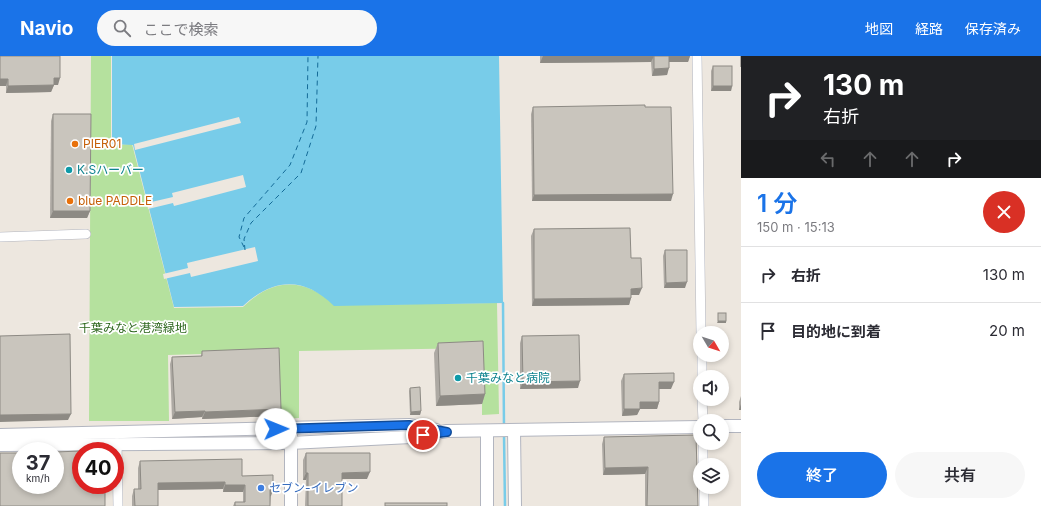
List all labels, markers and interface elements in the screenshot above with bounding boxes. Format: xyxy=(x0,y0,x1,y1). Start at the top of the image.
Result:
search box xyxy=(97,10,377,46)
text: Navio xyxy=(20,17,73,40)
icon: search xyxy=(111,17,133,39)
text: ここで検索 xyxy=(143,20,218,39)
text: 地図 xyxy=(865,20,893,37)
text: 経路 xyxy=(915,20,943,37)
text: 保存済み xyxy=(965,20,1021,37)
text: 130 m xyxy=(823,68,904,102)
icon: right xyxy=(757,72,809,124)
text: 右折 xyxy=(823,106,859,127)
place label: PIER01 xyxy=(83,136,121,151)
marker: PIER01 xyxy=(70,139,80,149)
icon: left xyxy=(817,148,839,170)
icon: ahead xyxy=(859,148,881,170)
icon: ahead xyxy=(901,148,923,170)
icon: right xyxy=(943,148,965,170)
place label: K.Sハーバー xyxy=(77,162,144,177)
marker: K.Sハーバー xyxy=(64,165,74,175)
text: 1 分 xyxy=(757,189,797,218)
button: close xyxy=(983,191,1025,233)
place label: blue PADDLE xyxy=(78,193,152,208)
marker: blue PADDLE xyxy=(65,196,75,206)
text: 150 m · 15:13 xyxy=(757,219,835,235)
icon: right xyxy=(757,264,779,286)
text: 130 m xyxy=(983,265,1025,284)
text: 右折 xyxy=(791,266,821,285)
park label: 千葉みなと港湾緑地 xyxy=(79,320,187,335)
icon: arrive xyxy=(757,320,779,342)
text: 20 m xyxy=(989,321,1025,340)
text: 目的地に到着 xyxy=(791,322,881,341)
north arrow xyxy=(693,326,729,362)
map controls xyxy=(693,326,729,494)
place label: 千葉みなと病院 xyxy=(466,370,550,385)
button: sound xyxy=(693,370,729,406)
marker: 千葉みなと病院 xyxy=(453,373,463,383)
position arrow xyxy=(255,408,297,450)
button: search xyxy=(693,414,729,450)
pin xyxy=(406,418,440,452)
icon: arrive xyxy=(412,424,434,446)
speed limit sign: 40 xyxy=(72,442,124,494)
text: 37 xyxy=(26,451,50,475)
button: 終了 xyxy=(757,452,887,498)
button: 共有 xyxy=(895,452,1025,498)
button: layers xyxy=(693,458,729,494)
text: km/h xyxy=(26,472,50,484)
place label: セブン-イレブン xyxy=(269,480,359,495)
marker: セブン-イレブン xyxy=(256,483,266,493)

